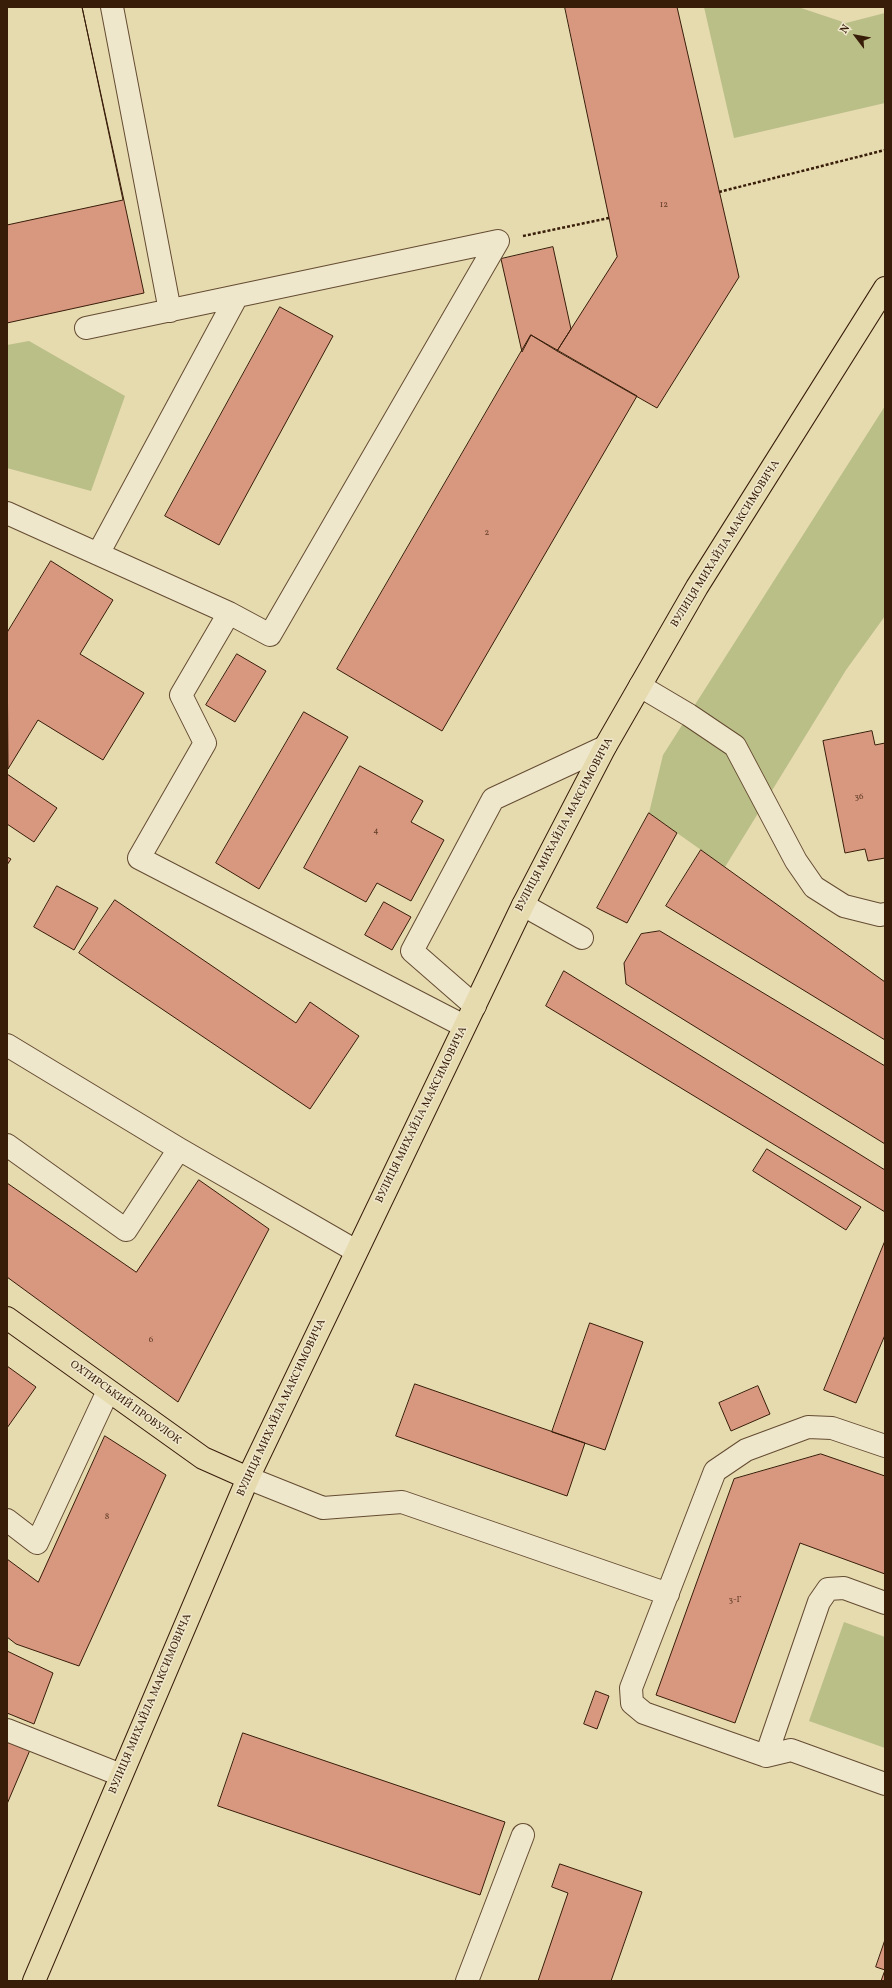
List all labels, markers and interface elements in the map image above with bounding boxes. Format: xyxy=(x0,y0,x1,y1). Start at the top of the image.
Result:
north arrow xyxy=(836,16,876,56)
text: N xyxy=(837,22,854,37)
house number: 12 xyxy=(660,200,668,210)
street label: ВУЛИЦЯ МИХАЙЛА МАКСИМОВИЧА xyxy=(669,458,783,630)
house number: 2 xyxy=(485,528,489,538)
street label: ВУЛИЦЯ МИХАЙЛА МАКСИМОВИЧА xyxy=(513,736,617,914)
house number: 36 xyxy=(854,792,864,802)
house number: 4 xyxy=(373,826,379,836)
street label: ВУЛИЦЯ МИХАЙЛА МАКСИМОВИЧА xyxy=(373,1025,471,1205)
street label: ВУЛИЦЯ МИХАЙЛА МАКСИМОВИЧА xyxy=(235,1317,329,1499)
house number: 6 xyxy=(149,1335,153,1345)
street label: ОХТИРСЬКИЙ ПРОВУЛОК xyxy=(67,1358,183,1448)
house number: 8 xyxy=(105,1512,109,1522)
house number: 3-Г xyxy=(728,1595,742,1605)
street label: ВУЛИЦЯ МИХАЙЛА МАКСИМОВИЧА xyxy=(107,1612,195,1796)

